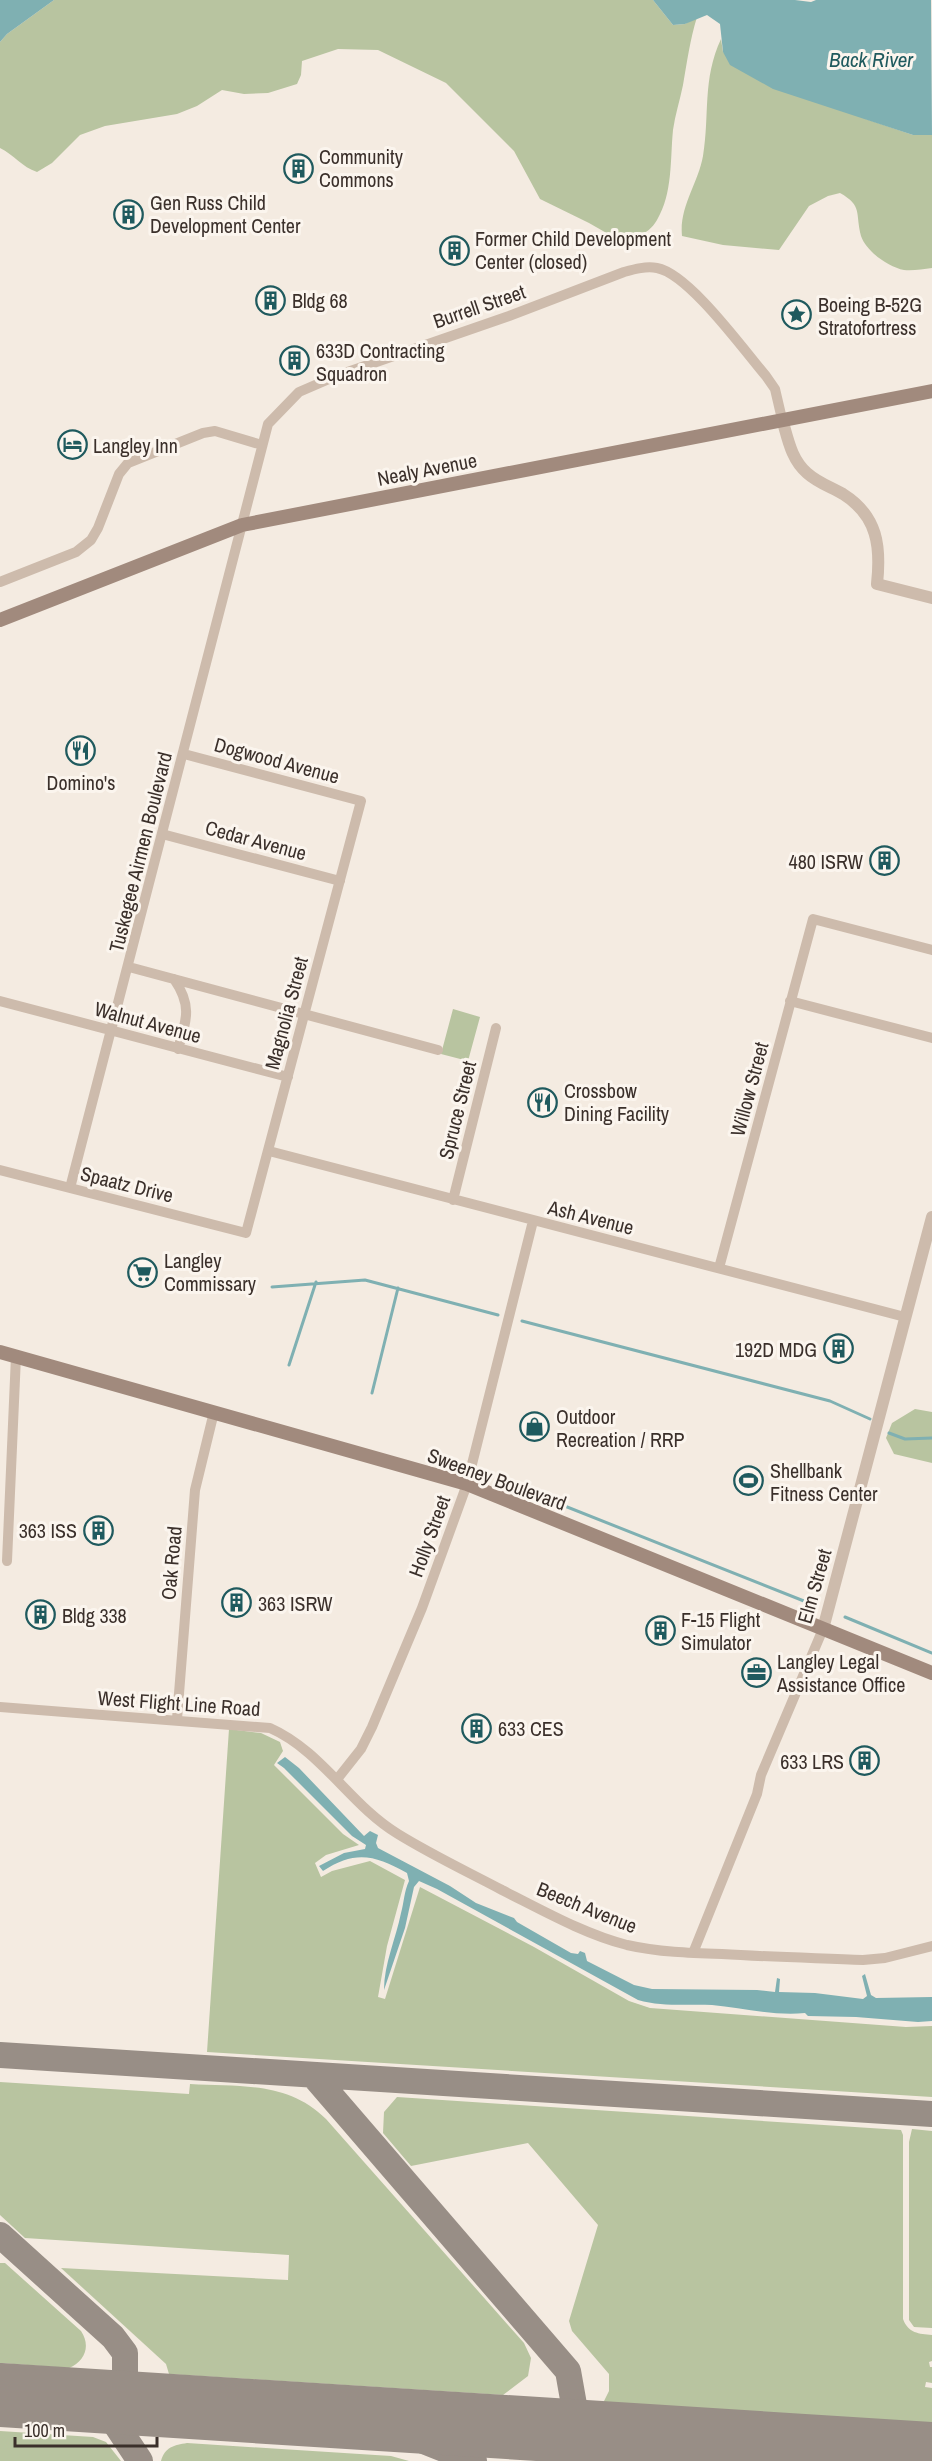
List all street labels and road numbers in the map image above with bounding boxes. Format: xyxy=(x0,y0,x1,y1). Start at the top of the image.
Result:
street label: Burrell Street xyxy=(429,278,529,334)
street label: Nealy Avenue xyxy=(375,446,479,492)
street label: Dogwood Avenue xyxy=(212,730,342,790)
street label: Tuskegee Airmen Boulevard xyxy=(102,749,178,955)
street label: Cedar Avenue xyxy=(202,814,310,866)
street label: Magnolia Street xyxy=(258,953,314,1072)
street label: Walnut Avenue xyxy=(92,995,204,1049)
street label: Willow Street xyxy=(723,1038,775,1139)
street label: Spruce Street xyxy=(432,1058,482,1162)
street label: Spaatz Drive xyxy=(78,1159,176,1209)
street label: Ash Avenue xyxy=(544,1193,637,1241)
street label: Sweeney Boulevard xyxy=(424,1441,570,1517)
street label: Holly Street xyxy=(402,1491,456,1580)
street label: Oak Road xyxy=(154,1525,188,1601)
street label: Elm Street xyxy=(790,1545,838,1627)
street label: West Flight Line Road xyxy=(97,1684,261,1722)
street label: Beech Avenue xyxy=(533,1875,641,1939)

